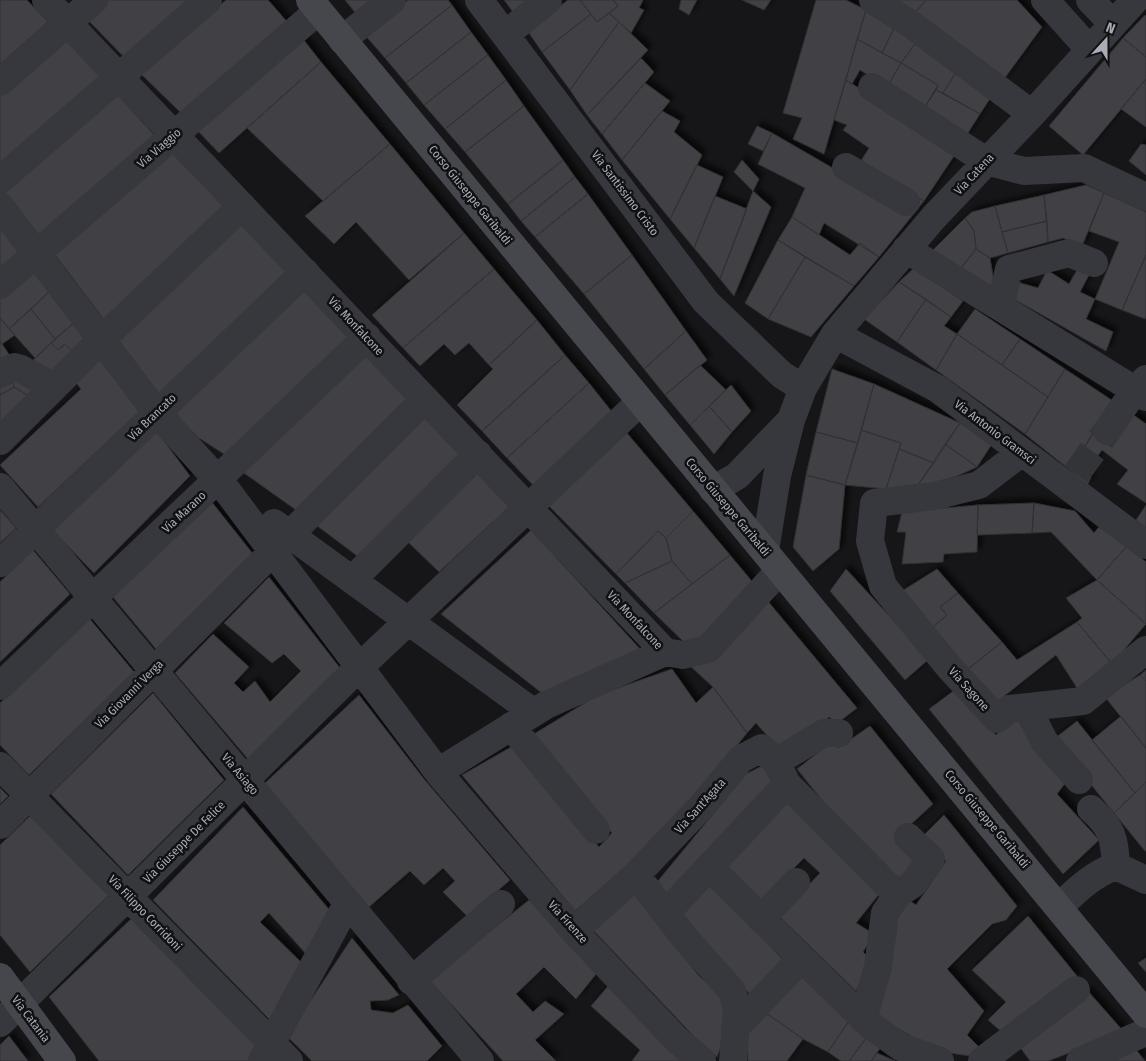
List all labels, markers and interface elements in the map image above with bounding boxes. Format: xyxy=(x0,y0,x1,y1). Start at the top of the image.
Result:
north arrow xyxy=(1081,15,1131,65)
text: N xyxy=(1104,19,1117,38)
street label: Via Viaggio xyxy=(134,125,184,171)
street label: Corso Giuseppe Garibaldi xyxy=(426,143,514,247)
street label: Via Santissimo Cristo xyxy=(588,148,662,238)
street label: Via Catena xyxy=(951,150,997,198)
street label: Via Monfalcone xyxy=(325,294,387,358)
street label: Via Brancato xyxy=(125,391,179,443)
street label: Via Antonio Gramsci xyxy=(952,397,1038,467)
street label: Corso Giuseppe Garibaldi xyxy=(683,455,773,559)
street label: Via Marano xyxy=(159,488,209,536)
street label: Via Monfalcone xyxy=(604,588,666,652)
street label: Via Giovanni Verga xyxy=(92,657,166,731)
street label: Via Sagone xyxy=(946,664,992,714)
street label: Via Asiago xyxy=(219,750,261,798)
street label: Corso Giuseppe Garibaldi xyxy=(942,767,1032,871)
street label: Via Sant'Agata xyxy=(672,776,728,836)
street label: Via Giuseppe De Felice xyxy=(140,798,228,886)
street label: Via Filippo Corridoni xyxy=(105,872,185,954)
street label: Via Firenze xyxy=(545,898,591,946)
street label: Via Catania xyxy=(9,993,53,1045)

